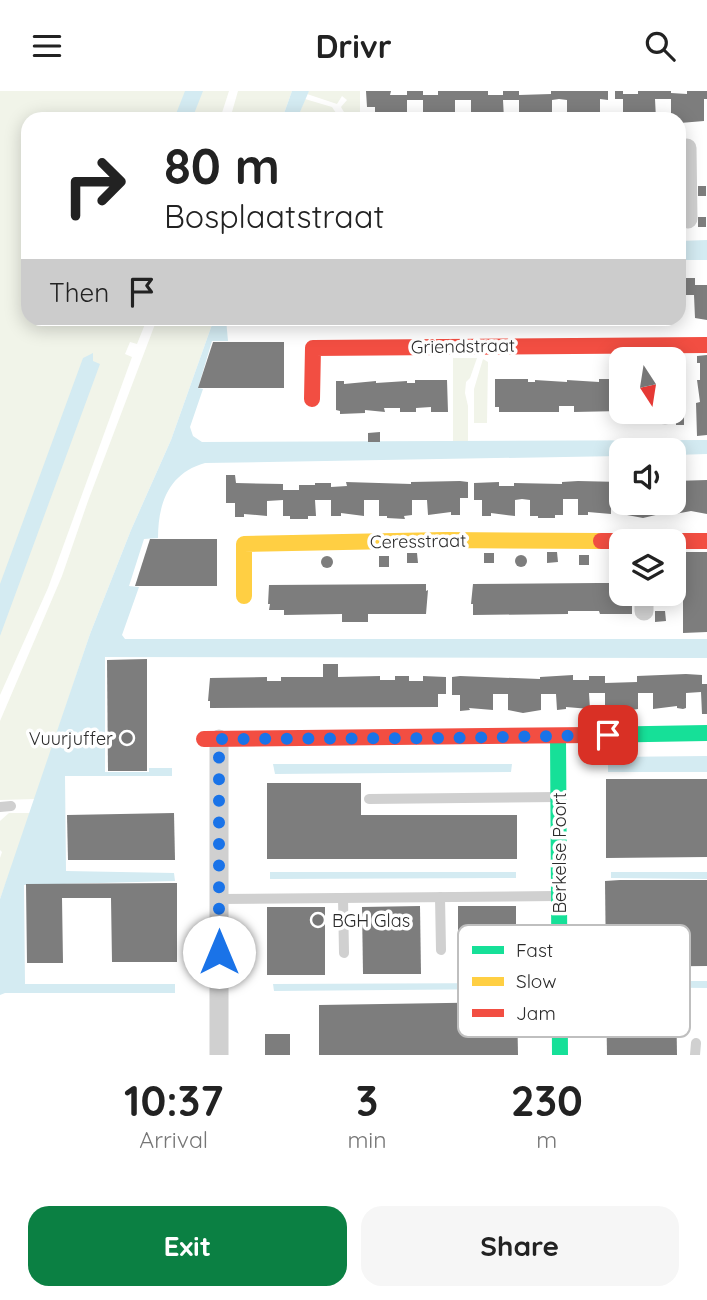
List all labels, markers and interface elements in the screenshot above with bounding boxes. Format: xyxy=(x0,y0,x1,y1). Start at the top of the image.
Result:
text: Drivr xyxy=(315,26,392,66)
icon: menu xyxy=(28,27,66,65)
icon: search xyxy=(641,27,679,65)
text: 80 m xyxy=(164,135,280,196)
icon: right xyxy=(49,140,140,231)
text: Bosplaatstraat xyxy=(164,196,384,236)
icon: arrive xyxy=(123,273,161,311)
text: Then xyxy=(49,276,109,309)
street label: Griendstraat xyxy=(411,334,515,358)
north arrow xyxy=(609,347,686,423)
map controls xyxy=(609,347,686,606)
button: sound xyxy=(609,438,686,515)
street label: Ceresstraat xyxy=(370,529,466,553)
button: layers xyxy=(609,529,686,606)
pin xyxy=(578,705,638,765)
icon: arrive xyxy=(589,716,627,754)
place label: Vuurjuffer xyxy=(29,727,113,750)
marker: Vuurjuffer xyxy=(119,730,135,746)
street label: Berkelse Poort xyxy=(548,792,571,914)
place label: BGH Glas xyxy=(332,909,410,932)
marker: BGH Glas xyxy=(310,912,326,928)
position arrow xyxy=(182,915,256,989)
legend xyxy=(458,925,690,1037)
text: Fast xyxy=(516,938,553,962)
text: Slow xyxy=(516,969,557,993)
text: Jam xyxy=(516,1001,556,1025)
text: 10:37 xyxy=(124,1074,223,1127)
text: 3 xyxy=(356,1074,378,1127)
text: 230 xyxy=(511,1074,583,1127)
text: Arrival xyxy=(139,1125,208,1154)
text: min xyxy=(347,1125,387,1154)
text: m xyxy=(536,1125,557,1154)
button: Exit xyxy=(28,1206,347,1286)
button: Share xyxy=(361,1206,679,1286)

